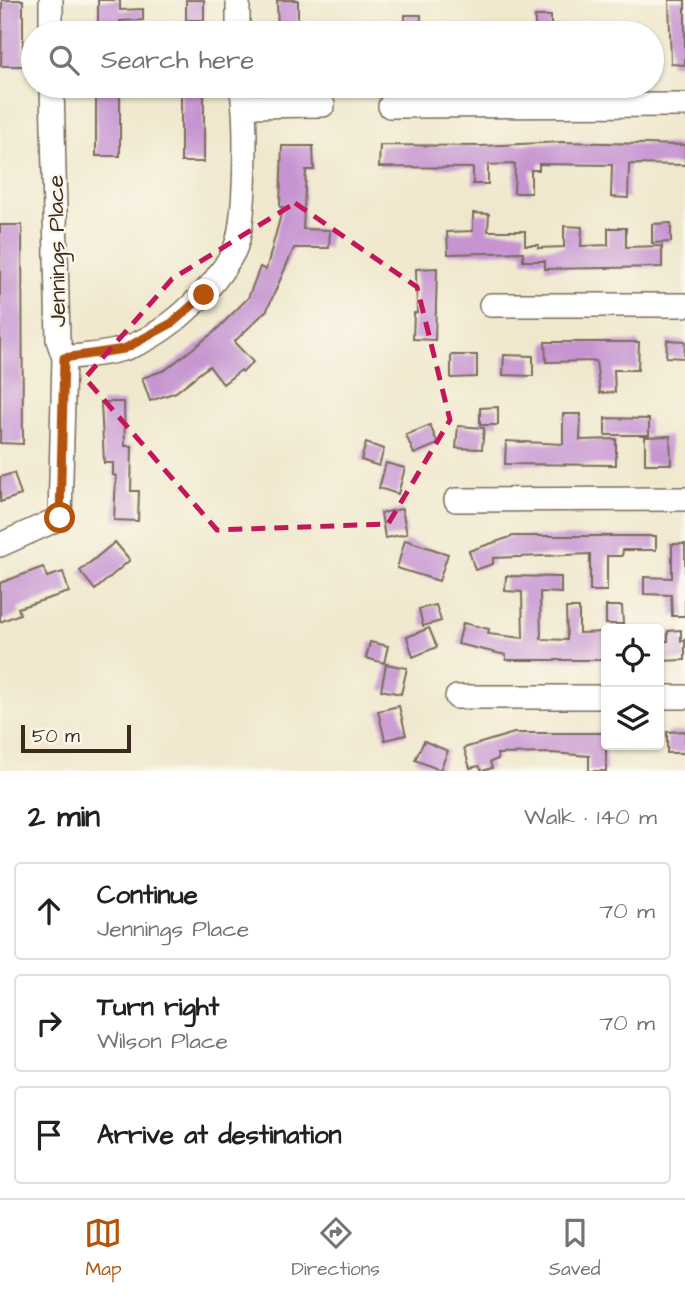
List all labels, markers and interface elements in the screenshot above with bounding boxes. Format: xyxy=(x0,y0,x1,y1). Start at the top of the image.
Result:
search box xyxy=(21,21,664,98)
icon: search xyxy=(45,41,83,79)
text: Search here xyxy=(101,42,254,78)
street label: Jennings Place xyxy=(40,175,75,327)
route end xyxy=(188,279,219,310)
route start xyxy=(44,502,75,533)
map controls xyxy=(601,624,664,750)
button: locate xyxy=(601,624,664,687)
button: layers xyxy=(601,687,664,750)
scale bar xyxy=(21,722,131,754)
text: 50 m xyxy=(32,723,80,750)
text: 2 min xyxy=(28,796,100,838)
text: Walk · 140 m xyxy=(524,801,657,833)
text: Continue xyxy=(97,877,198,913)
icon: ahead xyxy=(30,892,68,930)
text: 70 m xyxy=(599,895,655,927)
text: Jennings Place xyxy=(97,913,249,945)
text: Turn right xyxy=(97,989,219,1025)
icon: right xyxy=(30,1004,68,1042)
text: 70 m xyxy=(599,1007,655,1039)
text: Wilson Place xyxy=(97,1025,228,1057)
icon: arrive xyxy=(30,1116,68,1154)
text: Arrive at destination xyxy=(97,1117,342,1153)
tab: Map xyxy=(84,1214,122,1283)
tab: Directions xyxy=(291,1214,380,1283)
tab: Saved xyxy=(549,1214,600,1283)

